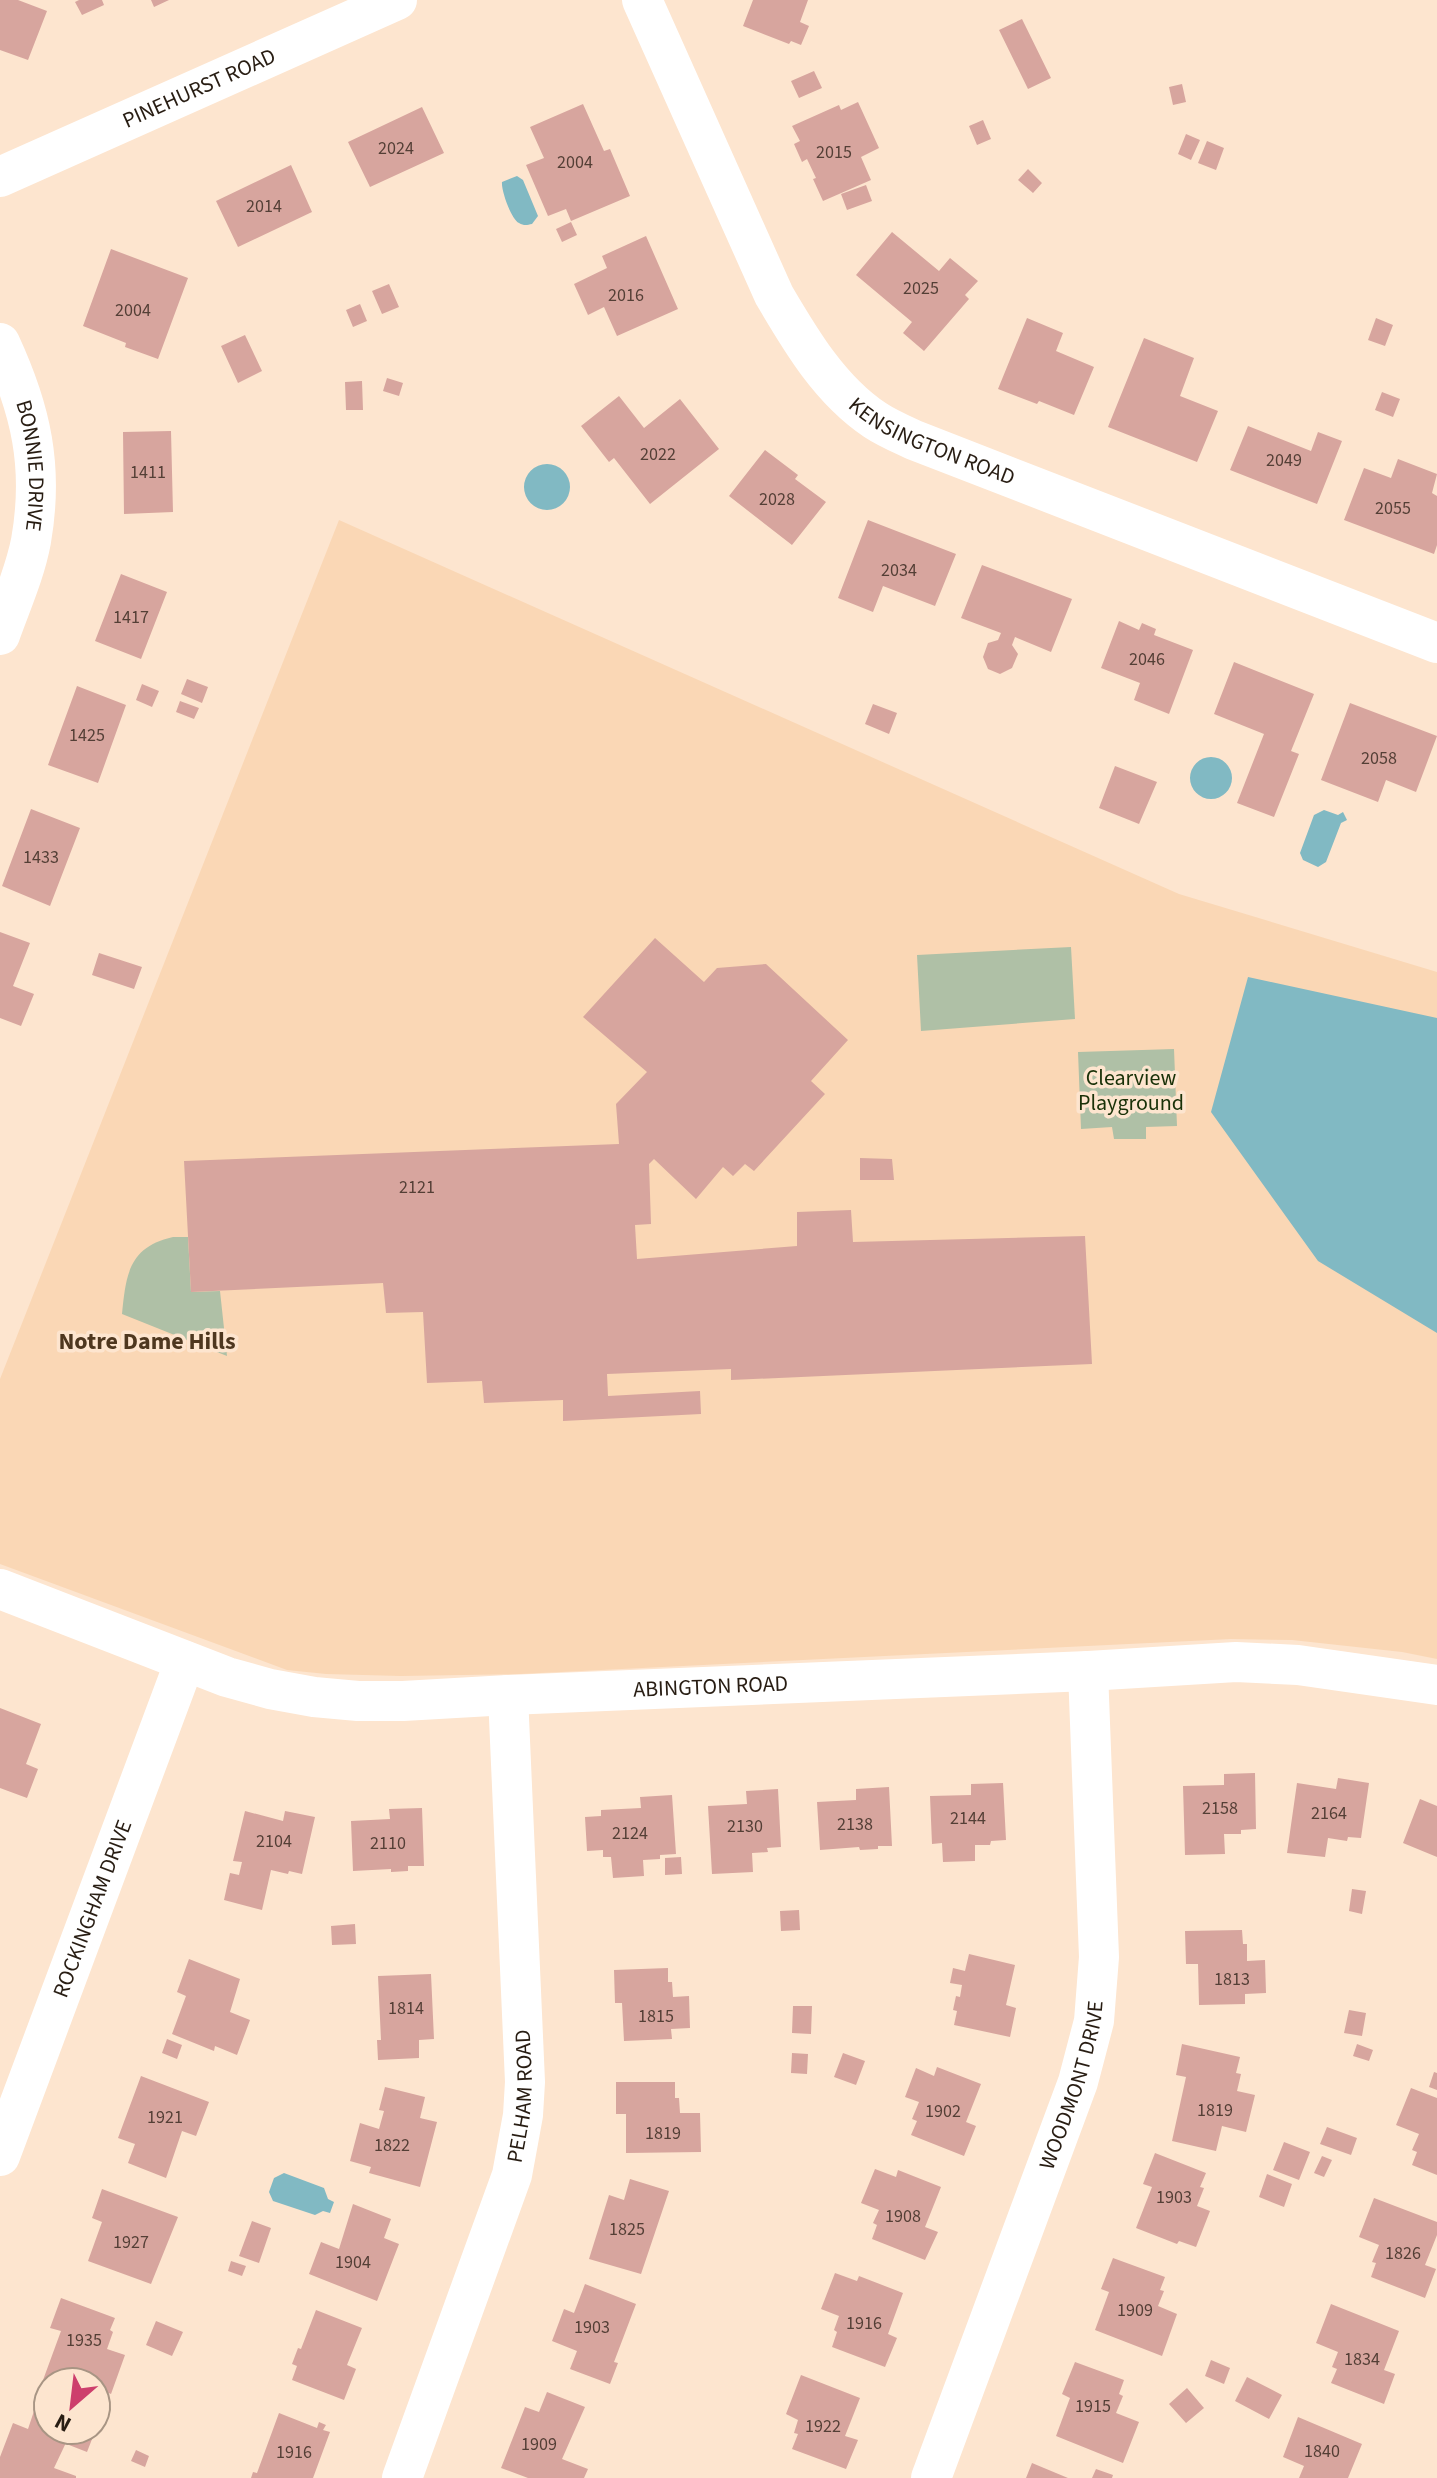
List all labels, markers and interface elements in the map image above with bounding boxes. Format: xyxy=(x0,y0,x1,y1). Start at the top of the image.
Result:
street label: PINEHURST ROAD xyxy=(117,40,281,136)
house number: 2024 xyxy=(378,136,414,161)
house number: 2015 xyxy=(816,140,852,165)
house number: 2004 xyxy=(557,150,593,175)
house number: 2014 xyxy=(246,194,282,219)
house number: 2025 xyxy=(903,276,939,301)
house number: 2016 xyxy=(608,283,644,308)
house number: 2004 xyxy=(115,298,151,323)
street label: KENSINGTON ROAD xyxy=(841,390,1020,494)
street label: BONNIE DRIVE xyxy=(7,396,52,533)
house number: 2022 xyxy=(640,442,676,467)
house number: 2049 xyxy=(1266,448,1302,473)
house number: 1411 xyxy=(130,460,166,485)
house number: 2028 xyxy=(759,487,795,512)
house number: 2055 xyxy=(1375,496,1411,521)
house number: 2034 xyxy=(881,558,917,583)
house number: 1417 xyxy=(113,605,149,630)
house number: 2046 xyxy=(1129,647,1165,672)
house number: 1425 xyxy=(69,723,105,748)
house number: 2058 xyxy=(1361,746,1397,771)
house number: 1433 xyxy=(23,845,59,870)
park label: Clearview Playground xyxy=(1078,1062,1184,1119)
house number: 2121 xyxy=(399,1175,435,1200)
district label: Notre Dame Hills xyxy=(58,1324,236,1359)
street label: ABINGTON ROAD xyxy=(633,1667,789,1706)
house number: 2158 xyxy=(1202,1796,1238,1821)
house number: 2164 xyxy=(1311,1801,1347,1826)
house number: 2144 xyxy=(950,1806,986,1831)
house number: 2138 xyxy=(837,1812,873,1837)
house number: 2130 xyxy=(727,1814,763,1839)
street label: ROCKINGHAM DRIVE xyxy=(45,1815,140,2002)
house number: 2124 xyxy=(612,1821,648,1846)
house number: 2104 xyxy=(256,1829,292,1854)
house number: 2110 xyxy=(370,1831,406,1856)
house number: 1813 xyxy=(1214,1967,1250,1992)
house number: 1814 xyxy=(388,1996,424,2021)
street label: WOODMONT DRIVE xyxy=(1031,1999,1112,2174)
house number: 1815 xyxy=(638,2004,674,2029)
street label: PELHAM ROAD xyxy=(499,2029,541,2165)
house number: 1819 xyxy=(1197,2098,1233,2123)
house number: 1902 xyxy=(925,2099,961,2124)
house number: 1921 xyxy=(147,2105,183,2130)
house number: 1819 xyxy=(645,2121,681,2146)
house number: 1822 xyxy=(374,2133,410,2158)
house number: 1903 xyxy=(1156,2185,1192,2210)
house number: 1908 xyxy=(885,2204,921,2229)
house number: 1825 xyxy=(609,2217,645,2242)
house number: 1927 xyxy=(113,2230,149,2255)
house number: 1826 xyxy=(1385,2241,1421,2266)
house number: 1904 xyxy=(335,2250,371,2275)
house number: 1909 xyxy=(1117,2298,1153,2323)
house number: 1916 xyxy=(846,2311,882,2336)
house number: 1903 xyxy=(574,2315,610,2340)
house number: 1935 xyxy=(66,2328,102,2353)
house number: 1834 xyxy=(1344,2347,1380,2372)
north arrow xyxy=(32,2366,112,2446)
house number: 1915 xyxy=(1075,2394,1111,2419)
text: N xyxy=(49,2405,77,2440)
house number: 1922 xyxy=(805,2414,841,2439)
house number: 1909 xyxy=(521,2432,557,2457)
house number: 1840 xyxy=(1304,2439,1340,2464)
house number: 1916 xyxy=(276,2440,312,2465)

